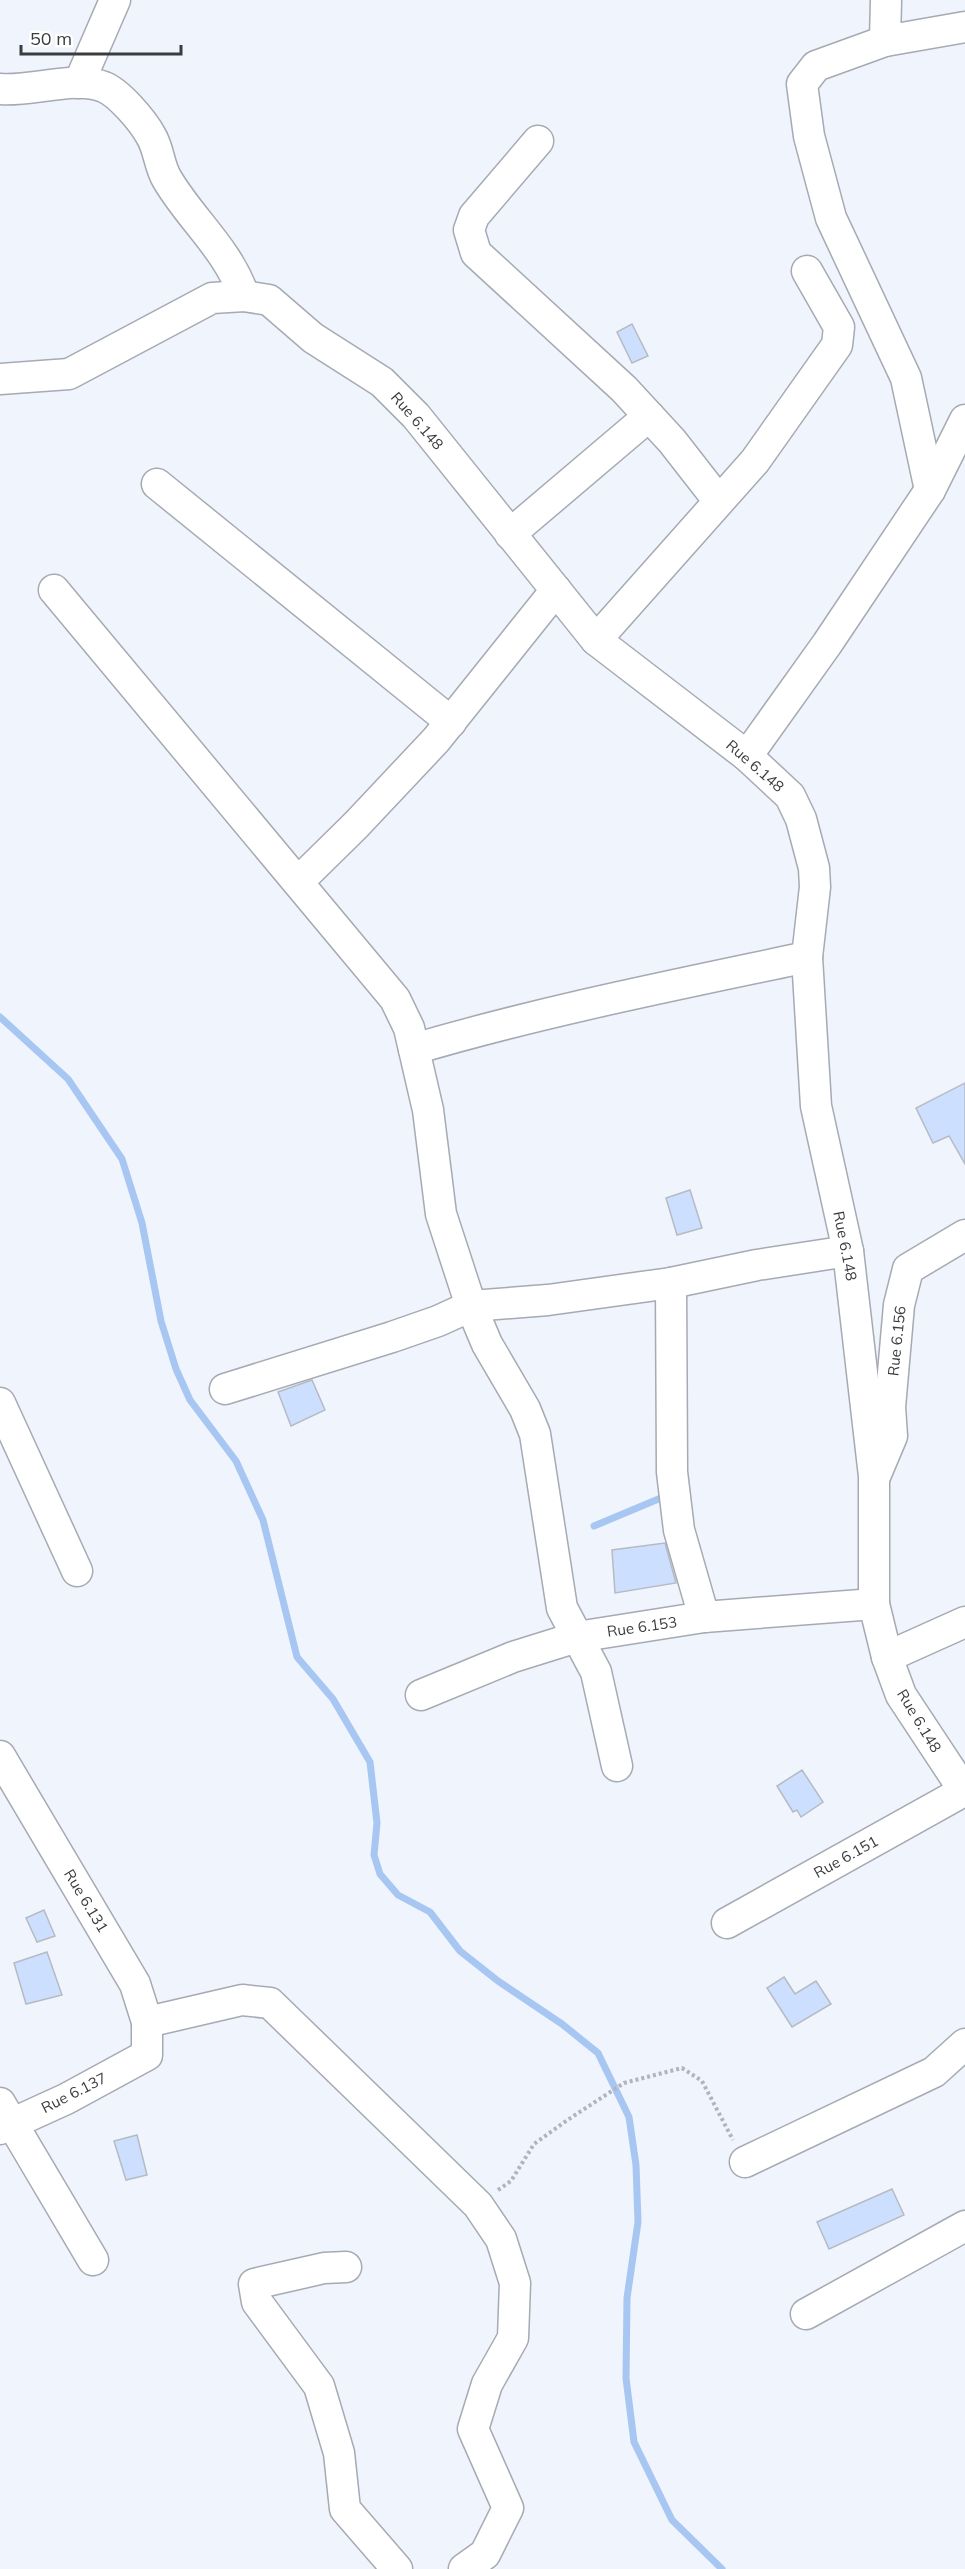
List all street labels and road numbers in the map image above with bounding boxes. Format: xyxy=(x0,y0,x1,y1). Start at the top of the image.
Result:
street label: Rue 6.148 xyxy=(387,388,448,454)
street label: Rue 6.148 xyxy=(722,735,788,796)
street label: Rue 6.148 xyxy=(829,1209,862,1282)
street label: Rue 6.156 xyxy=(883,1305,910,1377)
street label: Rue 6.153 xyxy=(606,1612,678,1641)
street label: Rue 6.148 xyxy=(893,1686,946,1756)
street label: Rue 6.151 xyxy=(810,1831,881,1882)
street label: Rue 6.131 xyxy=(60,1866,113,1936)
street label: Rue 6.137 xyxy=(38,2068,110,2117)

